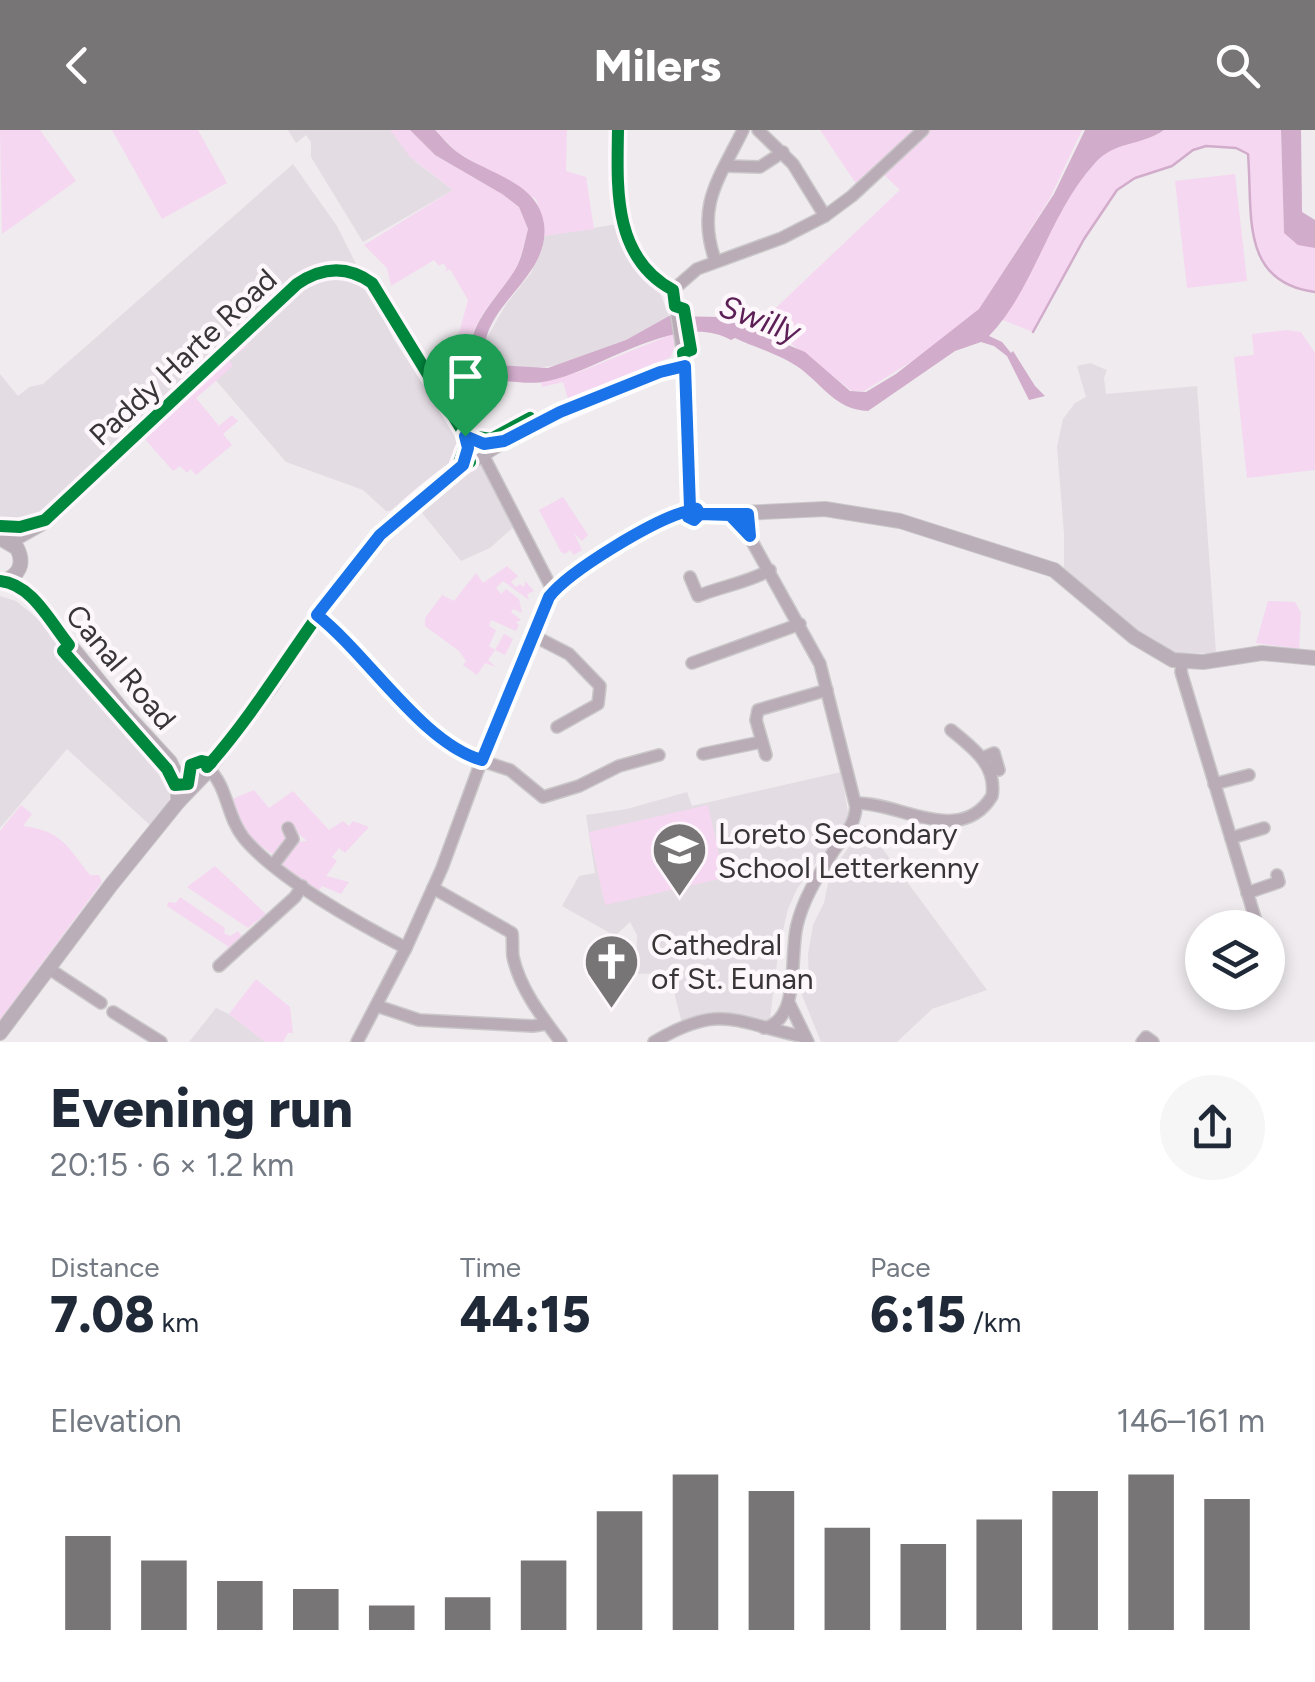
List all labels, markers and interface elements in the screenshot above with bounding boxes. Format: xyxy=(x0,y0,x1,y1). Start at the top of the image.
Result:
icon: back xyxy=(50,38,105,93)
text: Milers xyxy=(594,38,721,92)
icon: search xyxy=(1210,38,1265,93)
street label: Paddy Harte Road xyxy=(82,261,284,453)
water label: Swilly xyxy=(714,287,807,352)
pin xyxy=(423,334,508,437)
icon: arrive xyxy=(438,349,493,404)
street label: Canal Road xyxy=(58,597,184,737)
place label: Loreto Secondary School Letterkenny xyxy=(718,815,979,886)
school or university icon: Loreto Secondary School Letterkenny xyxy=(649,820,709,899)
map controls xyxy=(1185,910,1285,1010)
button: layers xyxy=(1185,910,1285,1010)
place label: Cathedral of St. Eunan xyxy=(651,926,814,997)
church icon: Cathedral of St. Eunan xyxy=(582,931,642,1010)
text: Evening run xyxy=(50,1075,353,1141)
button: share xyxy=(1160,1075,1265,1180)
text: 20:15 · 6 × 1.2 km xyxy=(50,1146,294,1184)
text: Distance xyxy=(50,1250,160,1284)
text: Time xyxy=(460,1250,521,1284)
text: Pace xyxy=(870,1250,931,1284)
text: 7.08 xyxy=(50,1284,155,1345)
text: 44:15 xyxy=(460,1284,591,1345)
text: 6:15 xyxy=(870,1284,966,1345)
text: km xyxy=(155,1305,199,1339)
text: /km xyxy=(966,1305,1021,1339)
text: Elevation xyxy=(50,1402,182,1440)
text: 146–161 m xyxy=(1117,1402,1265,1440)

